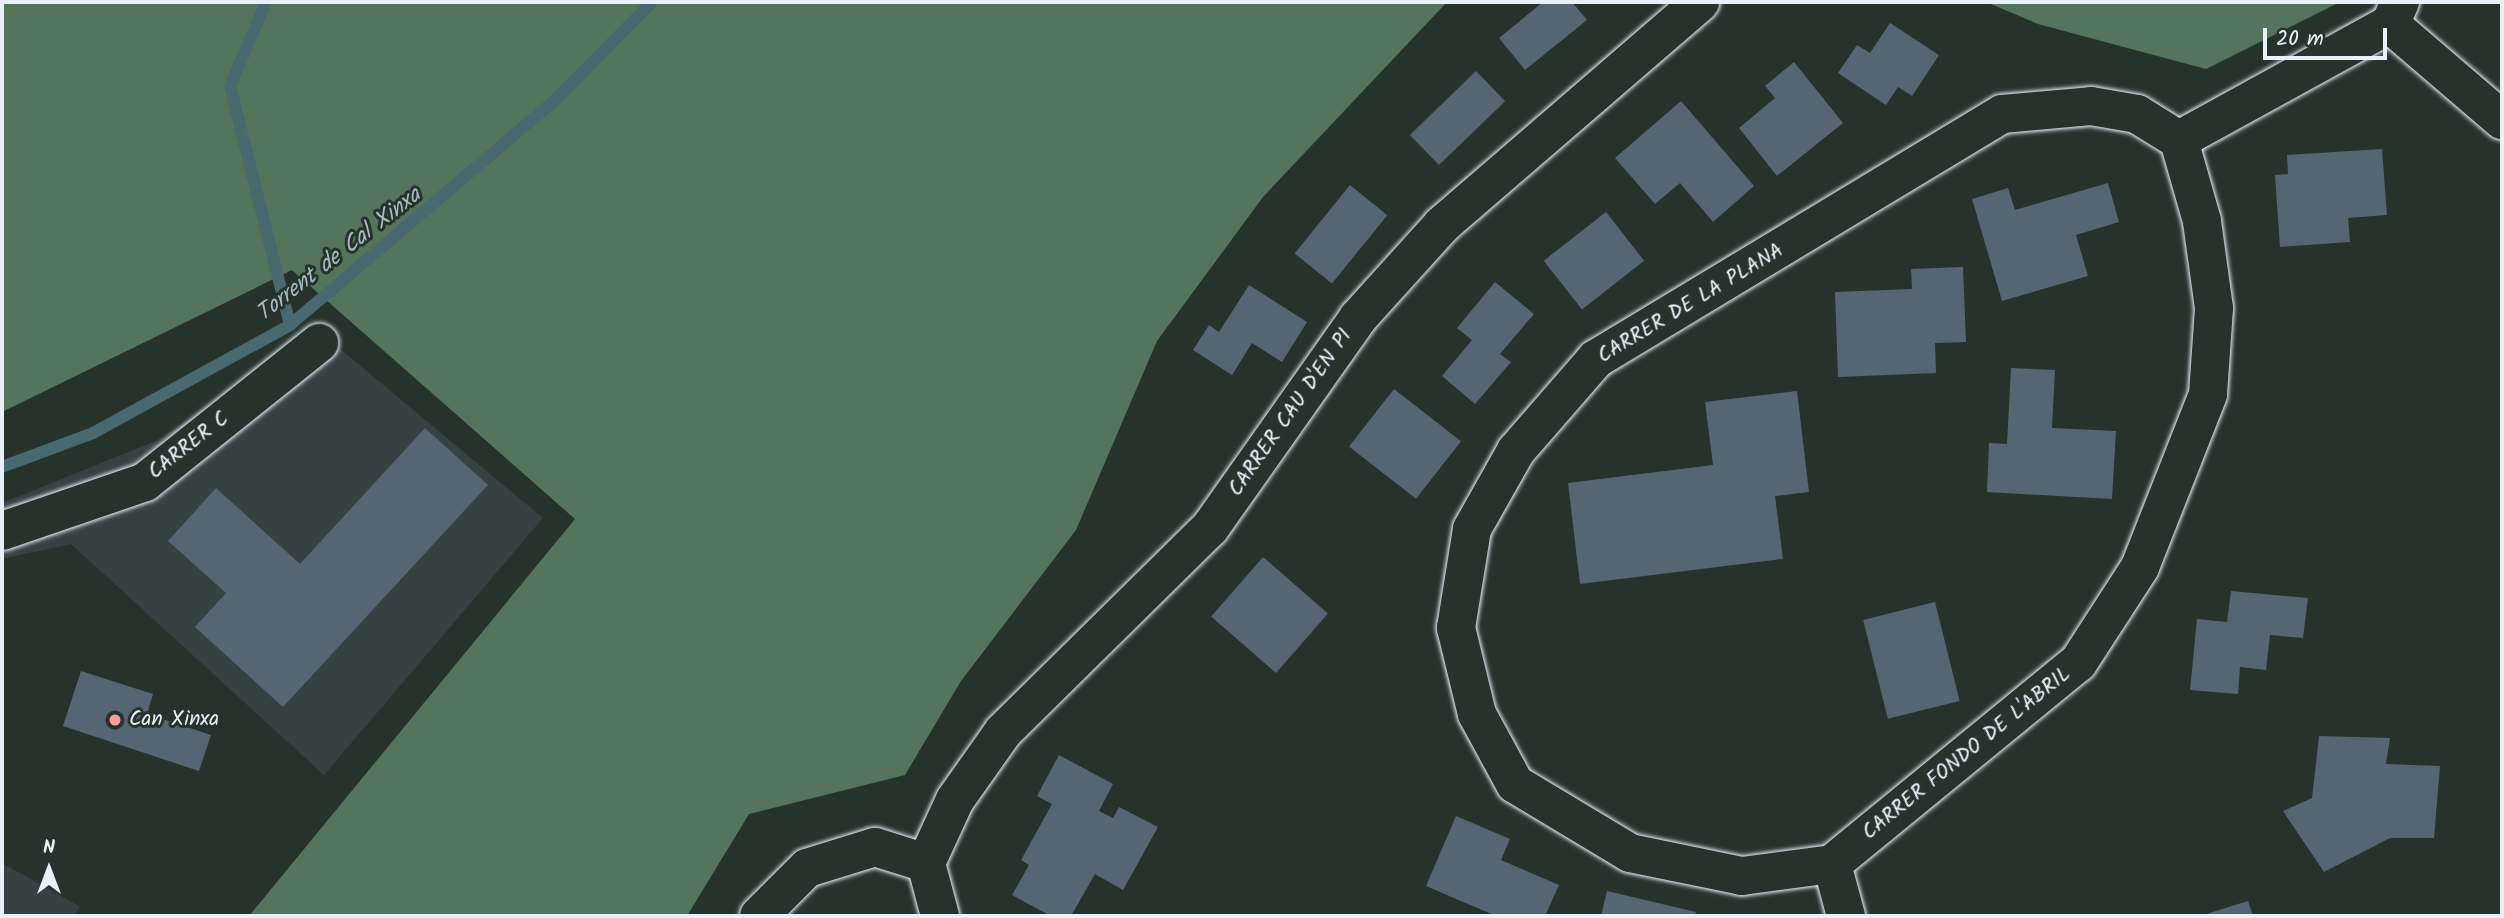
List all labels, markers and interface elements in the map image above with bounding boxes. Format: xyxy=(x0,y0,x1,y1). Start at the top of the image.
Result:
scale bar xyxy=(2266,14,2390,58)
text: 20 m xyxy=(2276,23,2324,56)
water label: Torrent de Cal Xinxa xyxy=(251,182,427,328)
street label: CARRER DE LA PLANA xyxy=(1593,239,1789,369)
street label: CARRER CAU D'EN PI xyxy=(1224,324,1358,502)
street label: CARRER C xyxy=(144,407,234,485)
street label: CARRER FONDO DE L'ABRIL xyxy=(1858,662,2076,846)
place label: Can Xinxa xyxy=(129,707,219,733)
marker: Can Xinxa xyxy=(107,712,123,728)
text: N xyxy=(43,833,55,863)
north arrow xyxy=(14,834,84,904)

